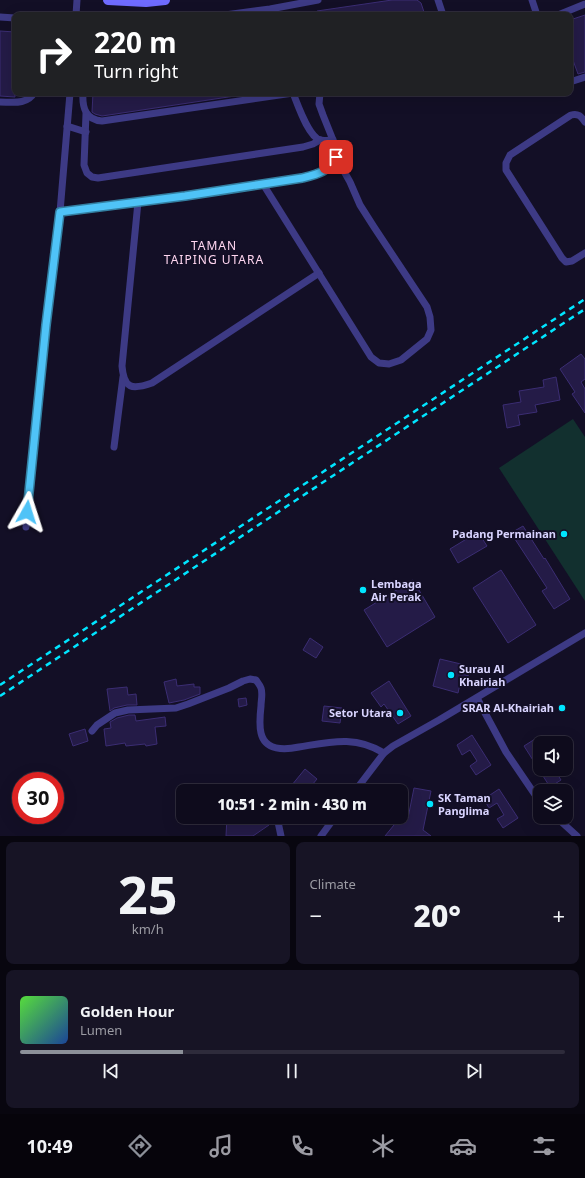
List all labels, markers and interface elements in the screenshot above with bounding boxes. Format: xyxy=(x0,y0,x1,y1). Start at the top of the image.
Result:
text: 220 m xyxy=(94,23,177,61)
icon: right xyxy=(28,28,80,80)
text: Turn right xyxy=(94,59,178,83)
pin xyxy=(319,140,353,174)
icon: arrive xyxy=(325,146,347,168)
district label: TAMAN TAIPING UTARA xyxy=(164,237,264,268)
position arrow xyxy=(6,491,48,533)
place label: Padang Permainan xyxy=(452,526,556,541)
marker: Padang Permainan xyxy=(559,529,569,539)
place label: Lembaga Air Perak xyxy=(371,576,422,604)
marker: Lembaga Air Perak xyxy=(358,585,368,595)
place label: Surau Al Khairiah xyxy=(459,661,505,689)
marker: Surau Al Khairiah xyxy=(446,670,456,680)
place label: SRAR Al-Khairiah xyxy=(462,700,554,715)
marker: SRAR Al-Khairiah xyxy=(557,703,567,713)
place label: Setor Utara xyxy=(329,705,392,720)
marker: Setor Utara xyxy=(395,708,405,718)
map controls xyxy=(533,736,573,824)
button: sound xyxy=(533,736,573,776)
speed limit sign: 30 xyxy=(12,772,64,824)
button: layers xyxy=(533,784,573,824)
place label: SK Taman Panglima xyxy=(438,790,491,818)
text: 10:51 · 2 min · 430 m xyxy=(217,794,367,814)
marker: SK Taman Panglima xyxy=(425,799,435,809)
text: 25 xyxy=(118,858,178,929)
text: Climate xyxy=(310,875,356,893)
text: 20° xyxy=(414,895,461,936)
text: − xyxy=(310,900,322,930)
text: + xyxy=(552,900,565,930)
text: km/h xyxy=(132,920,164,938)
text: Golden Hour xyxy=(80,1001,174,1021)
text: Lumen xyxy=(80,1021,122,1039)
icon: previous xyxy=(100,1060,122,1082)
icon: pause xyxy=(281,1060,303,1082)
icon: next xyxy=(463,1060,485,1082)
icon: directions xyxy=(126,1132,154,1160)
icon: music xyxy=(207,1132,235,1160)
icon: phone xyxy=(288,1132,316,1160)
icon: climate xyxy=(369,1132,397,1160)
icon: car xyxy=(449,1132,477,1160)
icon: filters xyxy=(530,1132,558,1160)
text: 10:49 xyxy=(26,1134,73,1158)

